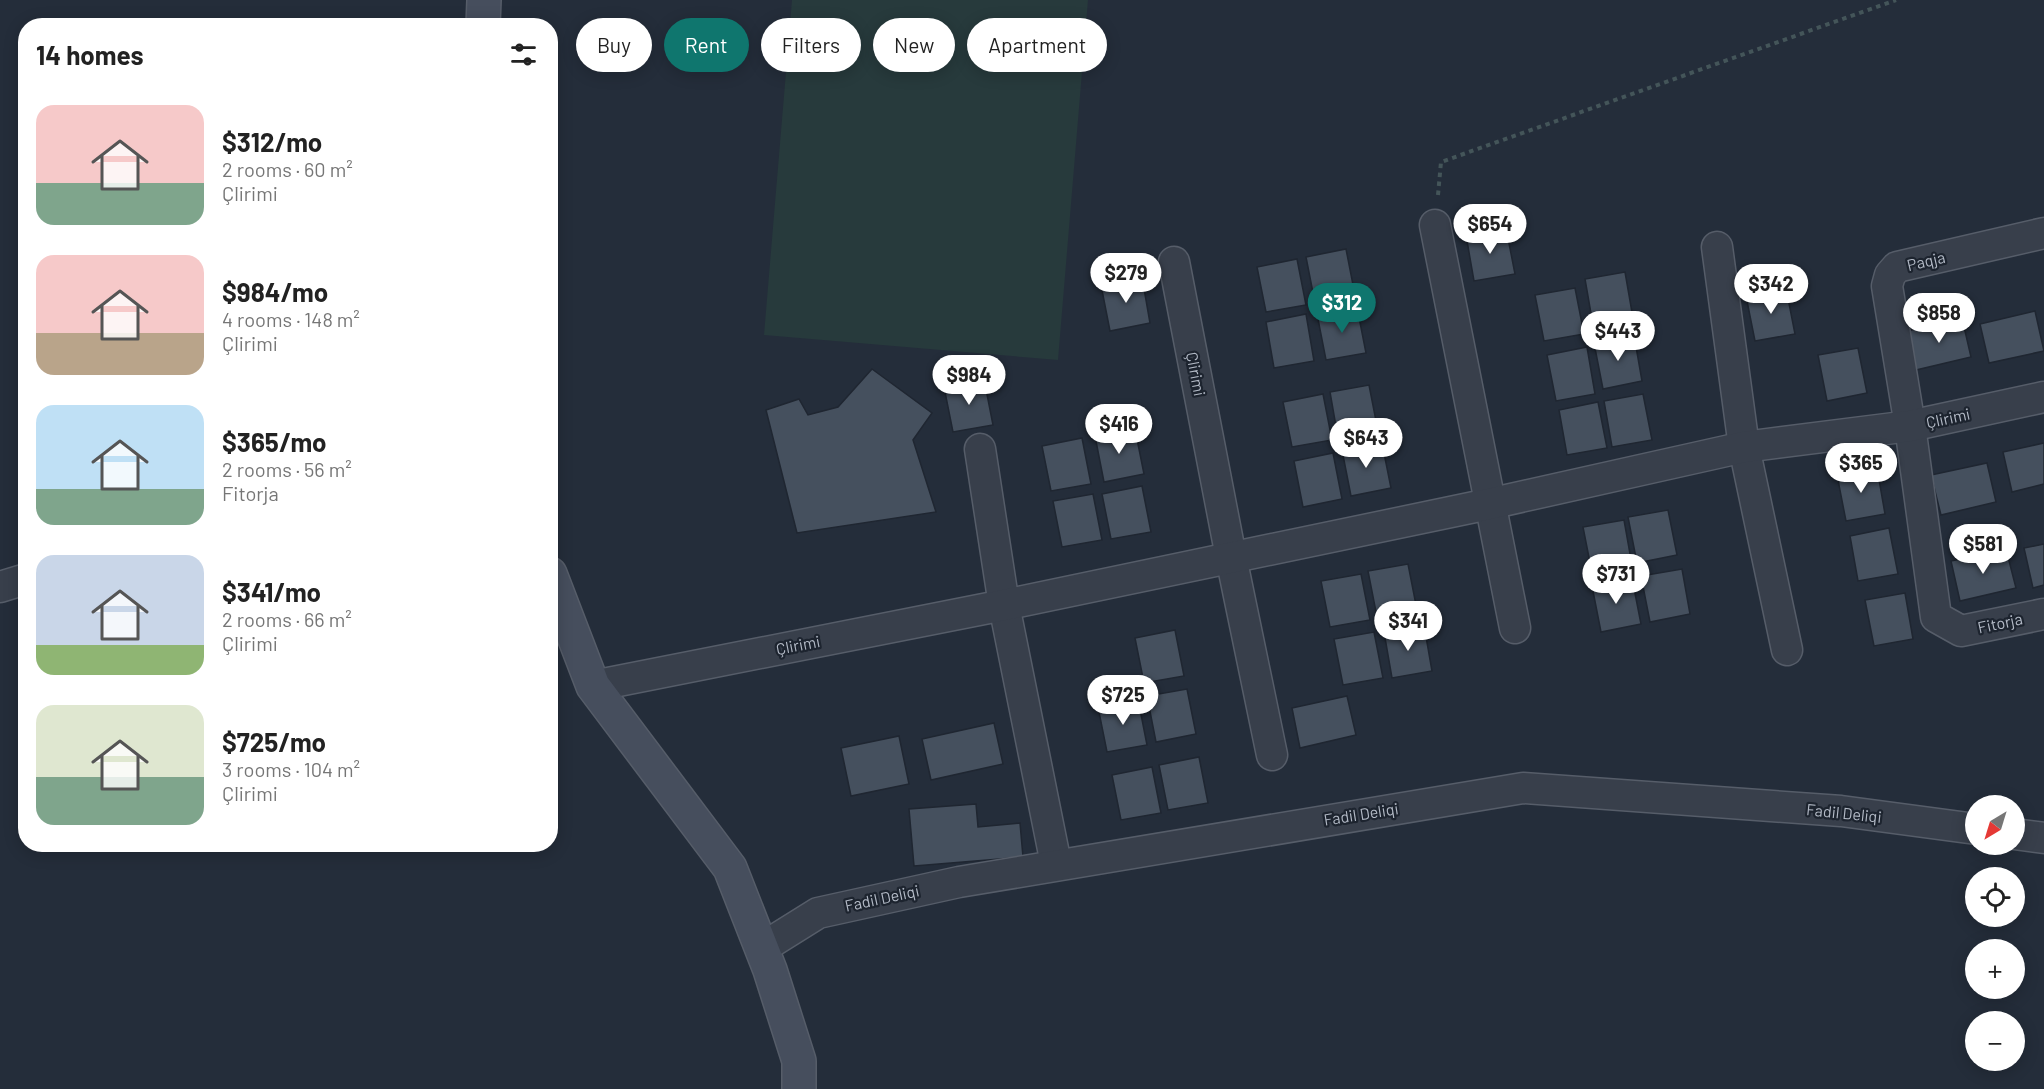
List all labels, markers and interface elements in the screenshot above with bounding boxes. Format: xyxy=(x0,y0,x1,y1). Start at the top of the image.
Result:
chip: Buy xyxy=(576,18,652,72)
chip: Rent xyxy=(664,18,749,72)
chip: Filters xyxy=(761,18,861,72)
chip: New xyxy=(873,18,955,72)
chip: Apartment xyxy=(967,18,1107,72)
icon: filters xyxy=(507,38,540,71)
text: 14 homes xyxy=(36,39,143,70)
text: $312/mo xyxy=(222,126,322,157)
icon: home xyxy=(84,129,156,201)
text: 2 rooms · 60 m² xyxy=(222,157,353,181)
text: Çlirimi xyxy=(222,181,278,205)
pin: $654 xyxy=(1454,204,1526,255)
text: $654 xyxy=(1467,211,1513,235)
street label: Paqja xyxy=(1905,247,1947,274)
pin: $279 xyxy=(1090,253,1162,304)
text: $279 xyxy=(1104,260,1148,284)
pin: $342 xyxy=(1735,264,1807,315)
text: $342 xyxy=(1748,271,1794,295)
text: $984/mo xyxy=(222,276,328,307)
icon: home xyxy=(84,279,156,351)
pin: $312 xyxy=(1306,283,1378,334)
text: $312 xyxy=(1322,290,1362,314)
pin: $858 xyxy=(1903,293,1975,344)
text: $858 xyxy=(1917,300,1961,324)
text: 4 rooms · 148 m² xyxy=(222,307,360,331)
pin: $443 xyxy=(1582,311,1654,362)
text: $443 xyxy=(1595,318,1641,342)
text: Çlirimi xyxy=(222,331,278,355)
street label: Çlirimi xyxy=(1183,350,1210,398)
pin: $984 xyxy=(933,355,1005,406)
text: $984 xyxy=(947,362,991,386)
pin: $416 xyxy=(1083,404,1155,455)
street label: Çlirimi xyxy=(1924,404,1972,431)
text: $416 xyxy=(1099,411,1139,435)
pin: $643 xyxy=(1330,418,1402,469)
text: $643 xyxy=(1343,425,1389,449)
text: $365/mo xyxy=(222,426,327,457)
icon: home xyxy=(84,429,156,501)
pin: $365 xyxy=(1825,443,1897,494)
text: $365 xyxy=(1839,450,1883,474)
text: 2 rooms · 56 m² xyxy=(222,457,352,481)
text: Fitorja xyxy=(222,481,279,505)
pin: $581 xyxy=(1947,524,2019,575)
text: $581 xyxy=(1963,531,2003,555)
pin: $731 xyxy=(1580,554,1652,605)
text: $731 xyxy=(1596,561,1636,585)
text: $341/mo xyxy=(222,576,321,607)
icon: home xyxy=(84,579,156,651)
pin: $341 xyxy=(1372,601,1444,652)
text: 2 rooms · 66 m² xyxy=(222,607,352,631)
text: $341 xyxy=(1388,608,1428,632)
street label: Fitorja xyxy=(1976,608,2024,637)
text: Çlirimi xyxy=(222,631,278,655)
street label: Çlirimi xyxy=(774,631,822,658)
pin: $725 xyxy=(1087,675,1159,726)
text: $725 xyxy=(1101,682,1145,706)
text: $725/mo xyxy=(222,726,326,757)
icon: home xyxy=(84,729,156,801)
text: 3 rooms · 104 m² xyxy=(222,757,360,781)
text: Çlirimi xyxy=(222,781,278,805)
north arrow xyxy=(1965,795,2025,855)
map controls xyxy=(1965,795,2025,1071)
street label: Fadil Deliqi xyxy=(1322,798,1400,829)
street label: Fadil Deliqi xyxy=(1805,799,1883,826)
button: locate xyxy=(1965,867,2025,927)
street label: Fadil Deliqi xyxy=(843,880,921,915)
button: + xyxy=(1965,939,2025,999)
button: − xyxy=(1965,1011,2025,1071)

